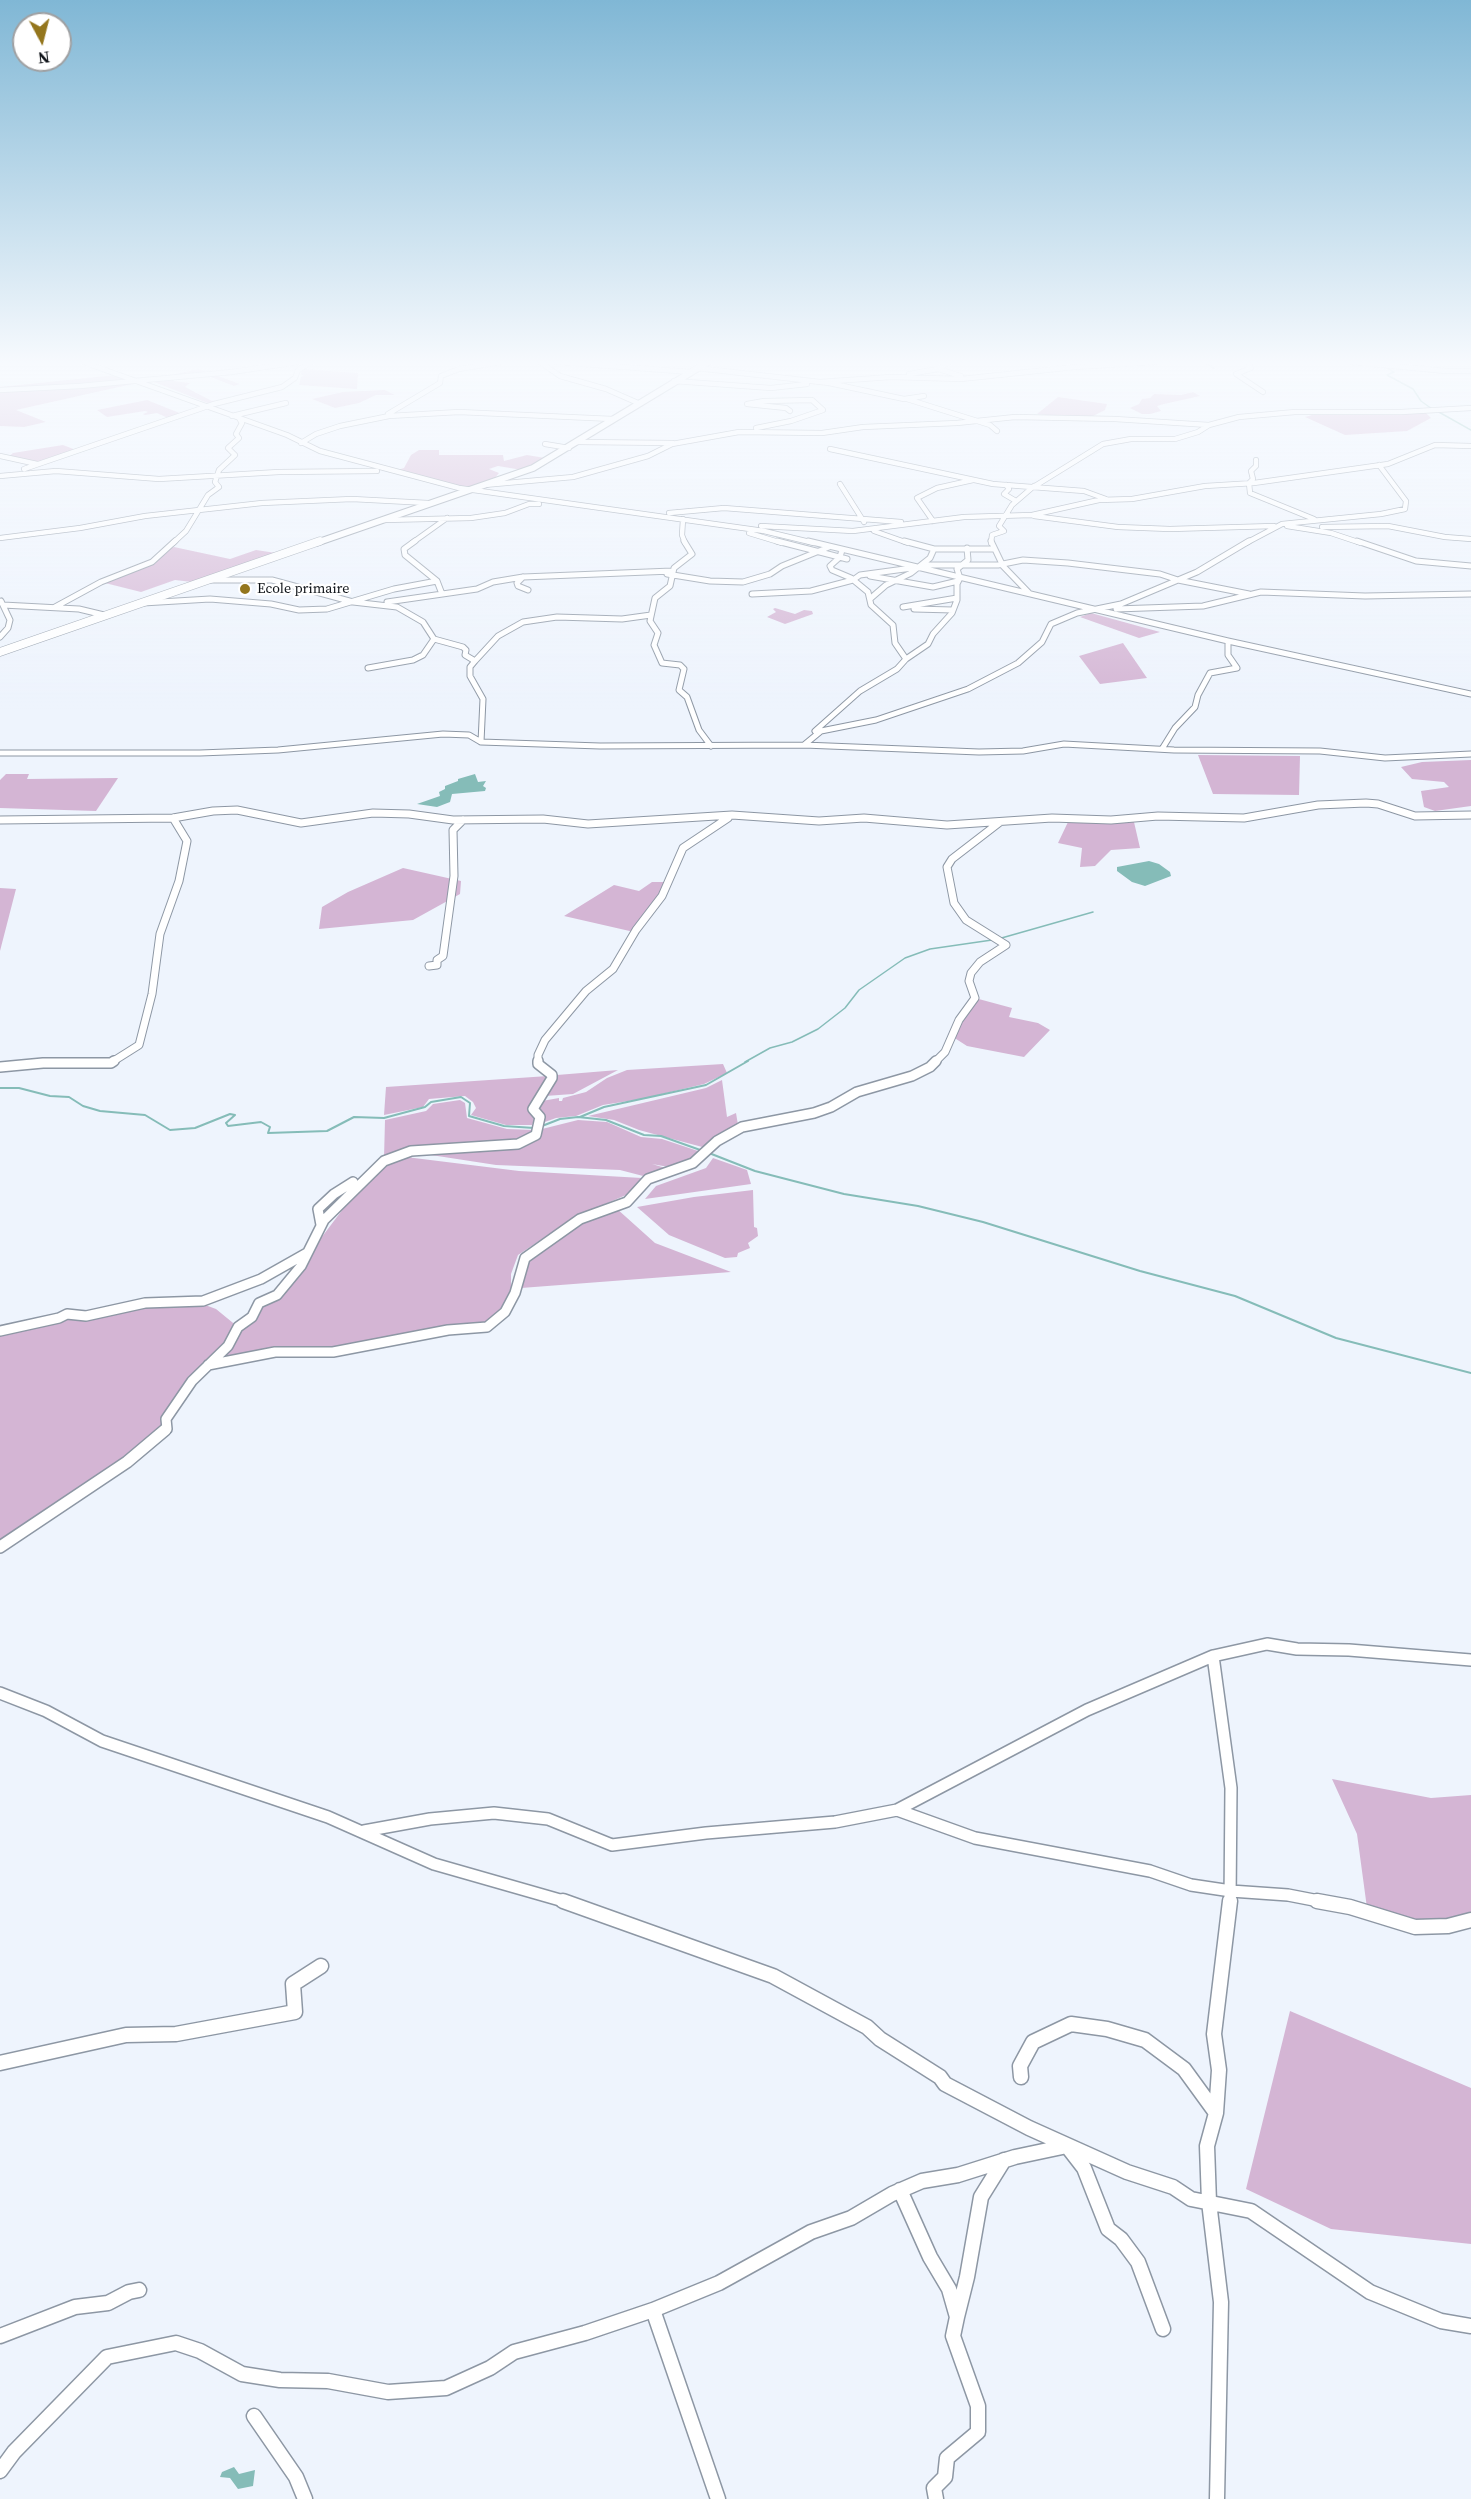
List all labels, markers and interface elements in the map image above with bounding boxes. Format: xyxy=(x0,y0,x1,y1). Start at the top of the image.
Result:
north arrow xyxy=(12,12,72,72)
text: N xyxy=(37,46,51,70)
place label: Ecole primaire xyxy=(257,581,349,597)
marker: Ecole primaire xyxy=(238,582,252,596)

